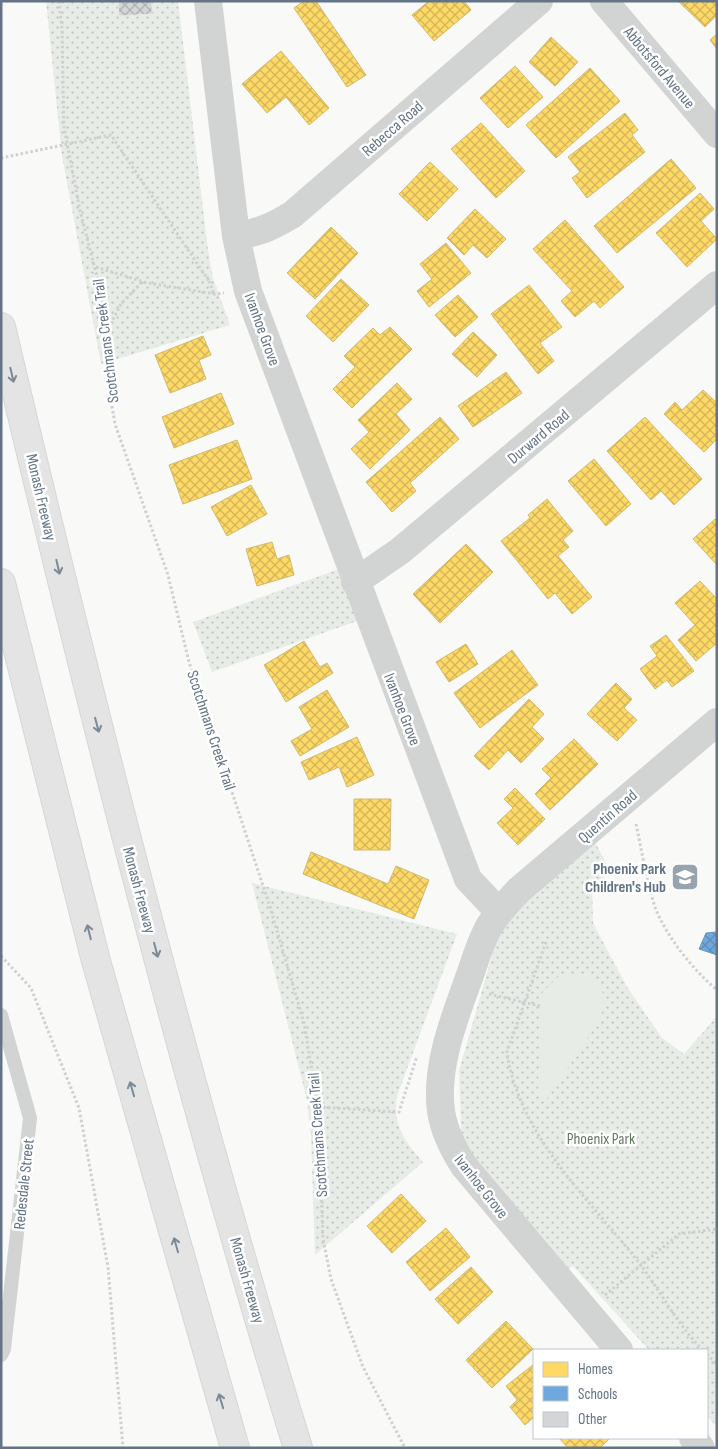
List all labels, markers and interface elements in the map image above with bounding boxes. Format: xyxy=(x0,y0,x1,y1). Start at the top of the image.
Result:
street label: Abbotsford Avenue xyxy=(618,22,699,113)
street label: Rebecca Road xyxy=(359,97,427,161)
street label: Scotchmans Creek Trail xyxy=(89,278,124,404)
street label: Ivanhoe Grove xyxy=(240,291,284,368)
one-way arrow xyxy=(8,366,17,382)
street label: Durward Road xyxy=(504,406,574,468)
street label: Monash Freeway xyxy=(21,452,60,543)
one-way arrow xyxy=(54,558,63,574)
street label: Scotchmans Creek Trail xyxy=(182,668,239,793)
street label: Ivanhoe Grove xyxy=(379,671,424,748)
one-way arrow xyxy=(93,716,102,732)
street label: Quentin Road xyxy=(575,786,641,848)
street label: Monash Freeway xyxy=(118,845,159,936)
place label: Phoenix Park Children's Hub xyxy=(585,860,666,897)
school or university icon: Phoenix Park Children's Hub xyxy=(670,862,700,892)
one-way arrow xyxy=(84,924,93,940)
one-way arrow xyxy=(152,941,161,957)
street label: Scotchmans Creek Trail xyxy=(305,1072,332,1198)
one-way arrow xyxy=(126,1081,136,1097)
park label: Phoenix Park xyxy=(567,1130,635,1149)
street label: Redesdale Street xyxy=(10,1138,39,1230)
street label: Ivanhoe Grove xyxy=(450,1151,512,1223)
street label: Monash Freeway xyxy=(225,1235,268,1326)
one-way arrow xyxy=(170,1238,180,1254)
legend xyxy=(533,1349,708,1439)
text: Homes xyxy=(578,1360,613,1379)
text: Schools xyxy=(578,1385,617,1404)
one-way arrow xyxy=(215,1394,225,1410)
text: Other xyxy=(578,1410,607,1429)

